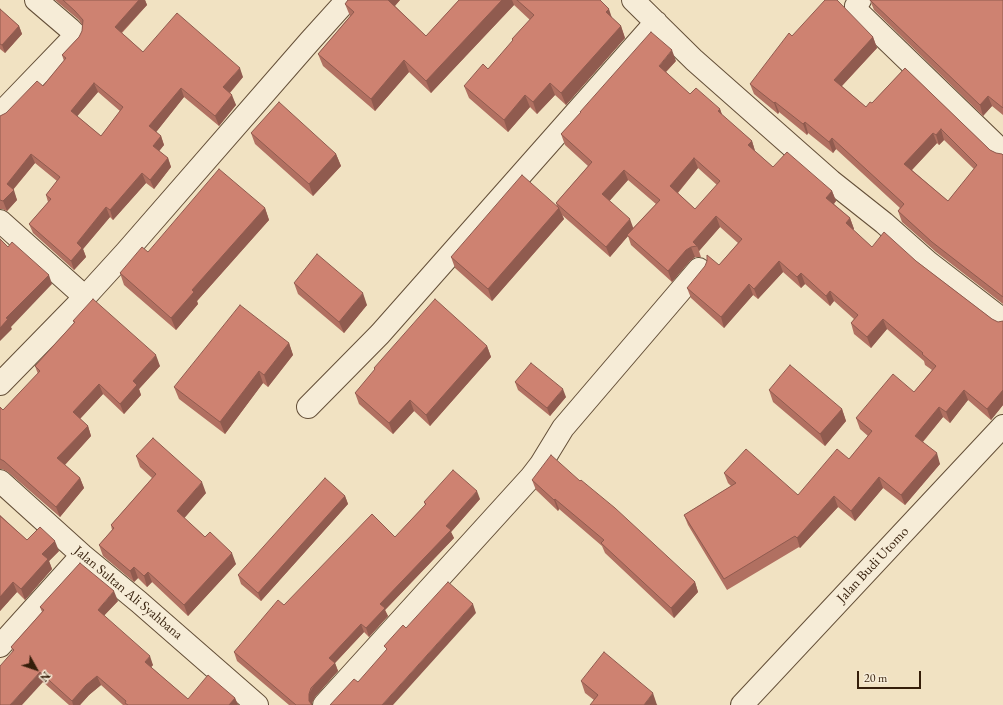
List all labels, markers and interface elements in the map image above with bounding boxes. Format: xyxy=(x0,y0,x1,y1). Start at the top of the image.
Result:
street label: Jalan Budi Utomo xyxy=(833,523,913,607)
street label: Jalan Sultan Ali Syahbana xyxy=(70,543,186,643)
north arrow xyxy=(16,649,56,689)
scale bar xyxy=(859,663,923,689)
text: N xyxy=(37,669,53,685)
text: 20 m xyxy=(864,670,887,686)

